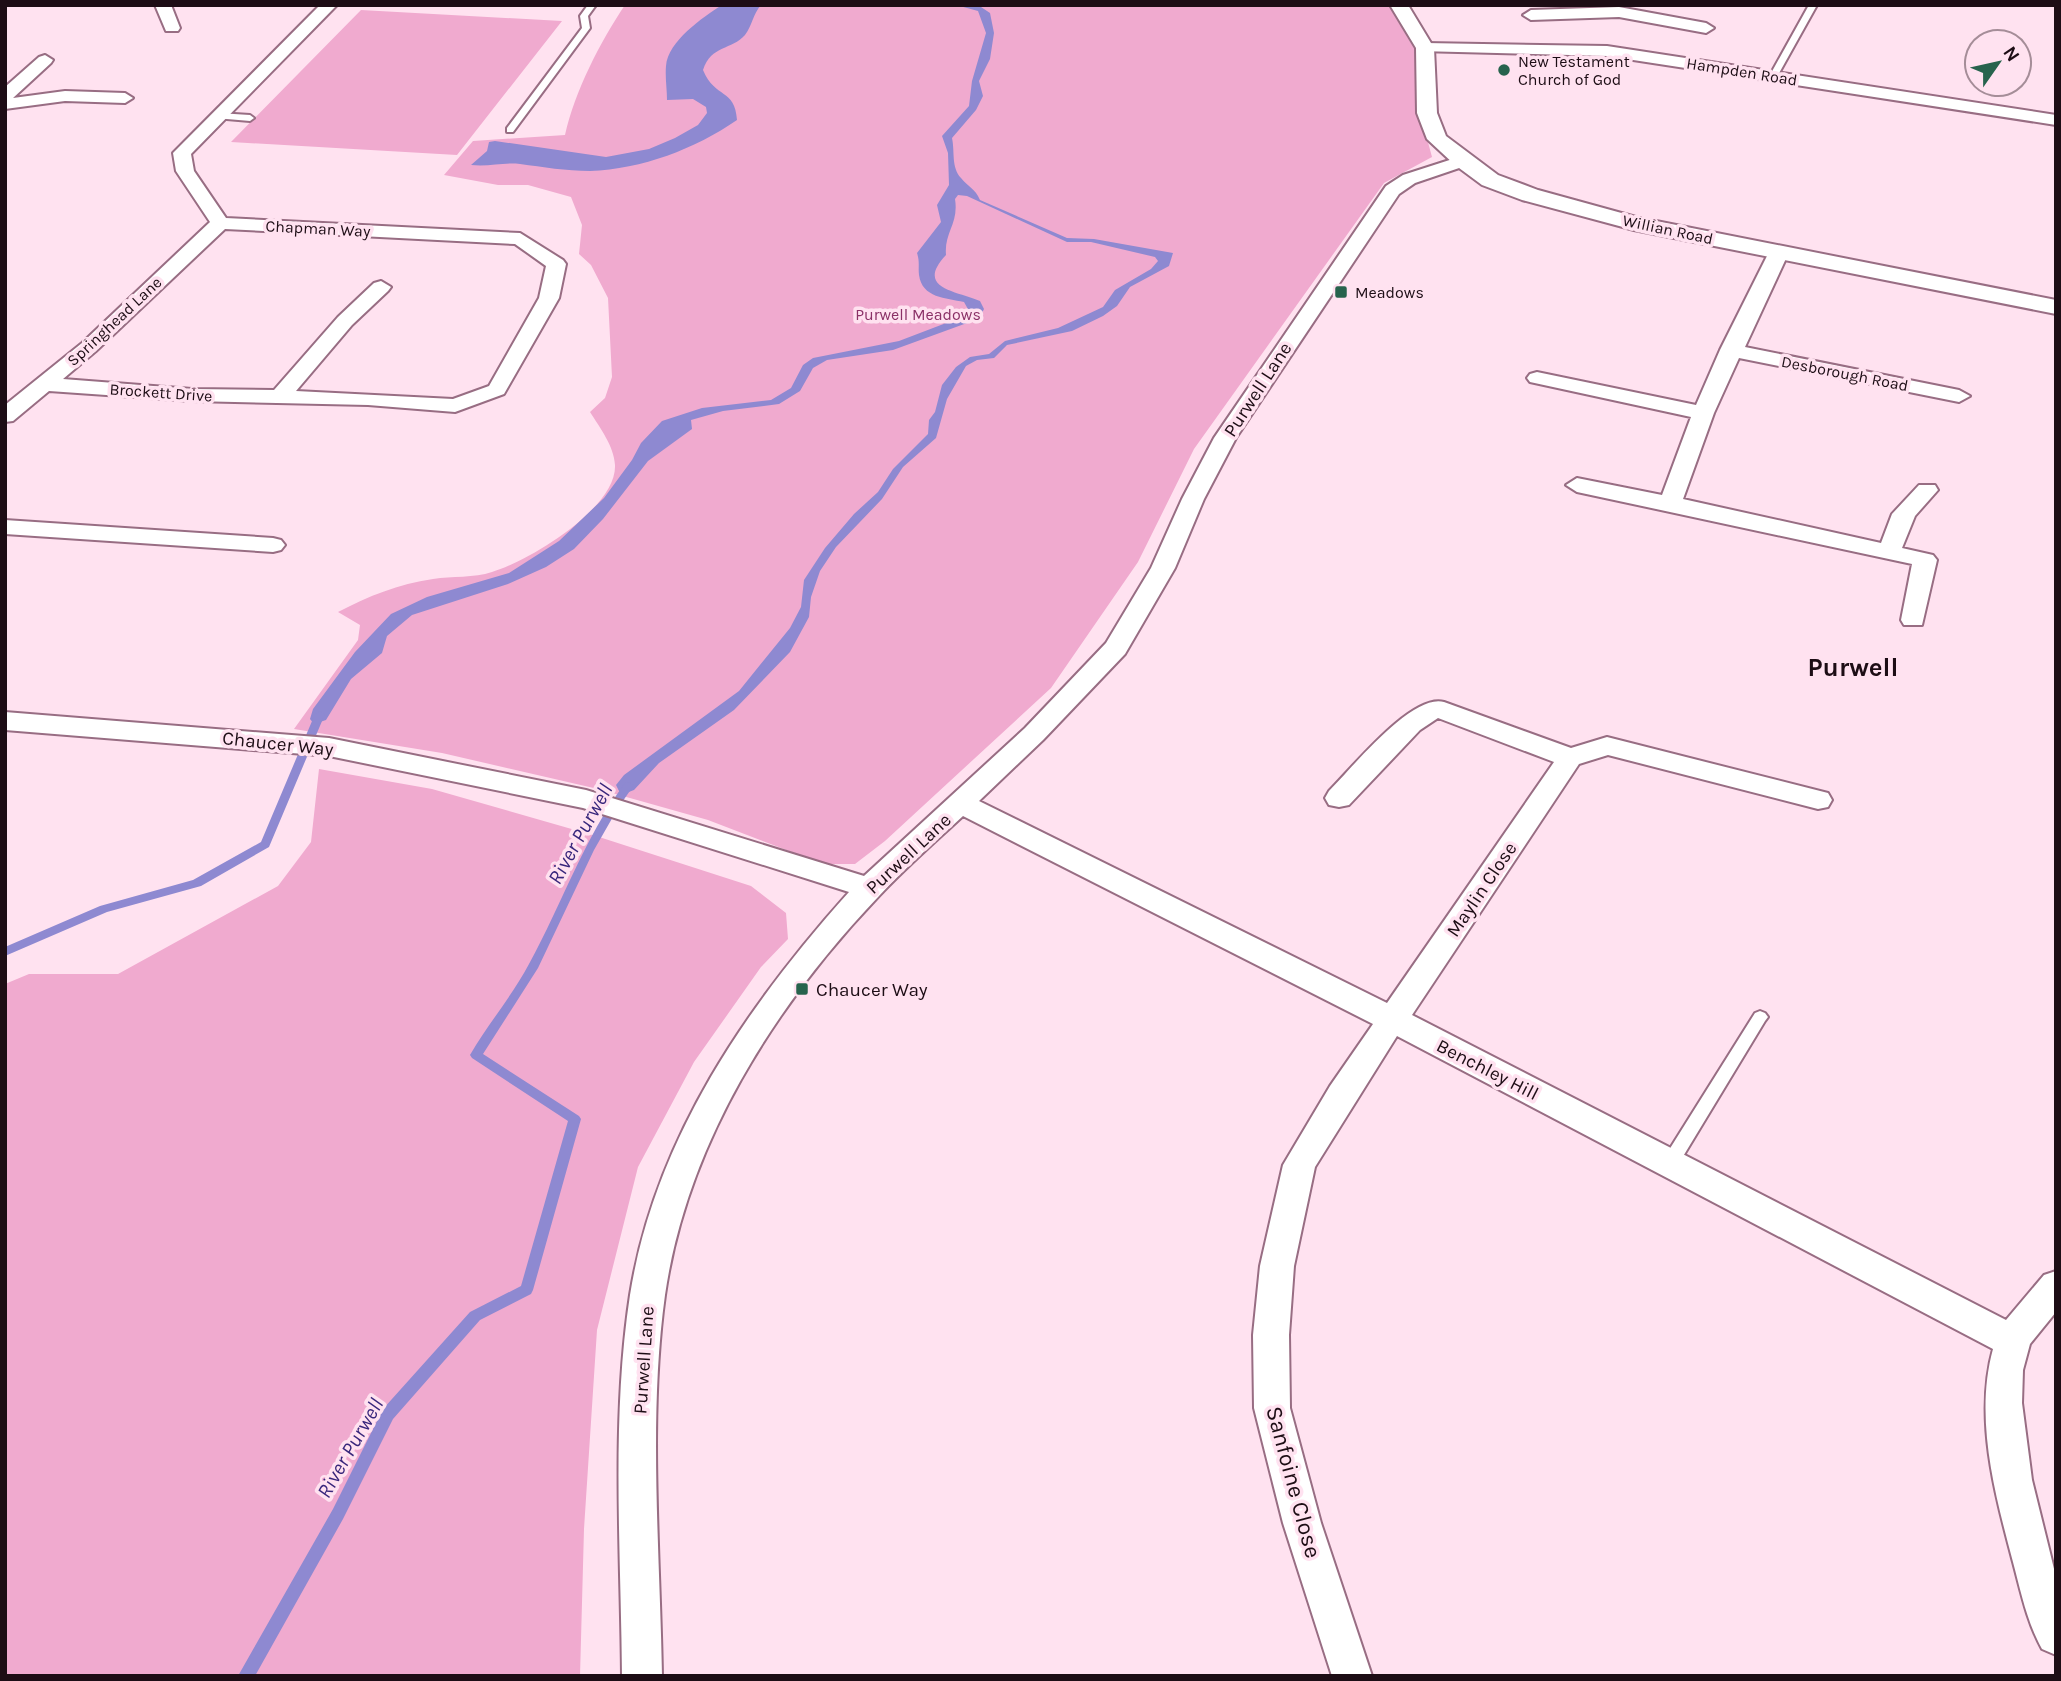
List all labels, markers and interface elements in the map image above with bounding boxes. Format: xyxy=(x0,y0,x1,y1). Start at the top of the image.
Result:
north arrow xyxy=(1963,28,2033,98)
text: N xyxy=(1998,42,2024,66)
place label: New Testament Church of God xyxy=(1518,52,1630,89)
street label: Hampden Road xyxy=(1685,53,1799,90)
marker: New Testament Church of God xyxy=(1496,62,1512,78)
street label: Willian Road xyxy=(1621,211,1715,248)
street label: Chapman Way xyxy=(265,216,371,241)
street label: Springhead Lane xyxy=(63,273,166,370)
place label: Meadows xyxy=(1355,283,1424,302)
marker: Meadows xyxy=(1333,284,1349,300)
park label: Purwell Meadows xyxy=(855,305,981,324)
street label: Purwell Lane xyxy=(1219,338,1297,441)
street label: Desborough Road xyxy=(1780,352,1910,395)
street label: Brockett Drive xyxy=(109,379,213,406)
district label: Purwell xyxy=(1808,652,1898,683)
street label: Chaucer Way xyxy=(221,727,335,761)
water label: River Purwell xyxy=(543,780,617,888)
street label: Purwell Lane xyxy=(862,809,956,899)
street label: Maylin Close xyxy=(1442,838,1522,941)
place label: Chaucer Way xyxy=(816,979,928,1001)
marker: Chaucer Way xyxy=(794,981,810,997)
street label: Benchley Hill xyxy=(1433,1035,1542,1105)
street label: Purwell Lane xyxy=(629,1305,659,1415)
water label: River Purwell xyxy=(312,1394,388,1502)
street label: Sanfoine Close xyxy=(1260,1403,1327,1561)

